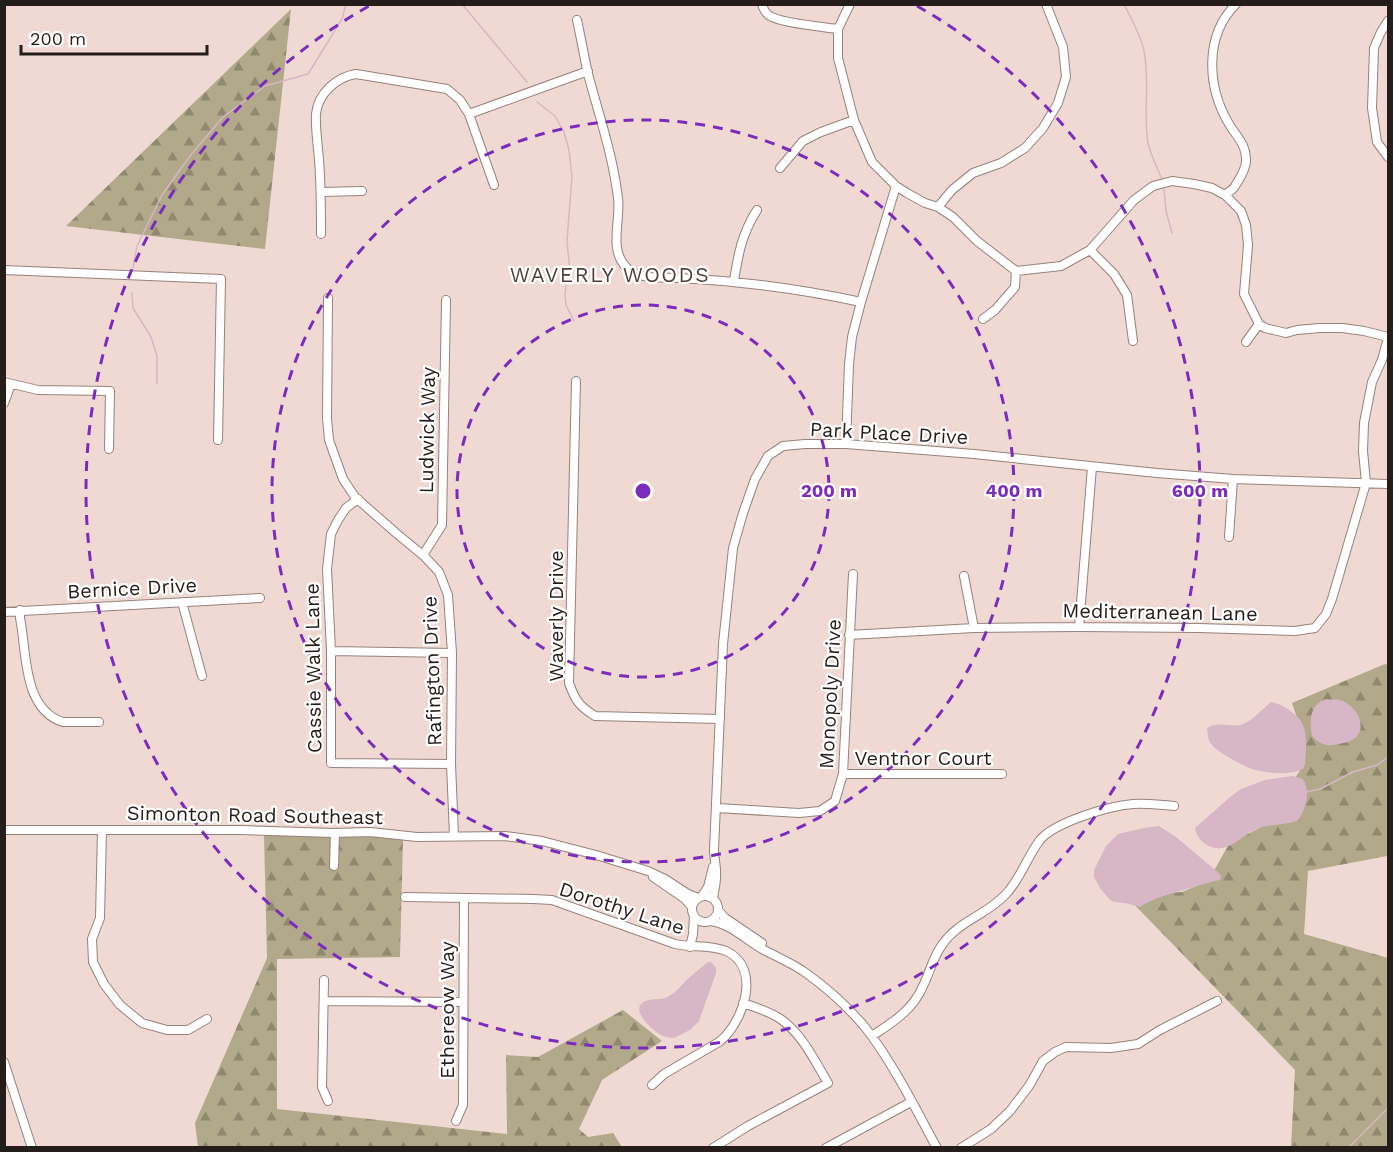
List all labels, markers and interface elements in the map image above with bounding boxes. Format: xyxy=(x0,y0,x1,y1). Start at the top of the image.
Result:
scale bar xyxy=(21,18,207,56)
text: 200 m xyxy=(30,28,86,49)
district label: WAVERLY WOODS xyxy=(510,262,710,287)
street label: Ludwick Way xyxy=(414,366,440,493)
street label: Park Place Drive xyxy=(809,417,969,449)
text: 200 m xyxy=(801,480,857,501)
text: 400 m xyxy=(986,480,1042,501)
text: 600 m xyxy=(1172,480,1228,501)
centre of rings xyxy=(633,481,653,501)
street label: Waverly Drive xyxy=(544,550,568,682)
street label: Bernice Drive xyxy=(67,573,197,603)
street label: Cassie Walk Lane xyxy=(300,583,326,753)
street label: Rafington Drive xyxy=(417,596,447,746)
street label: Mediterranean Lane xyxy=(1062,598,1258,626)
street label: Monopoly Drive xyxy=(814,619,846,769)
street label: Ventnor Court xyxy=(854,746,992,770)
street label: Simonton Road Southeast xyxy=(127,801,384,829)
street label: Dorothy Lane xyxy=(556,876,688,940)
street label: Ethereow Way xyxy=(435,940,459,1079)

